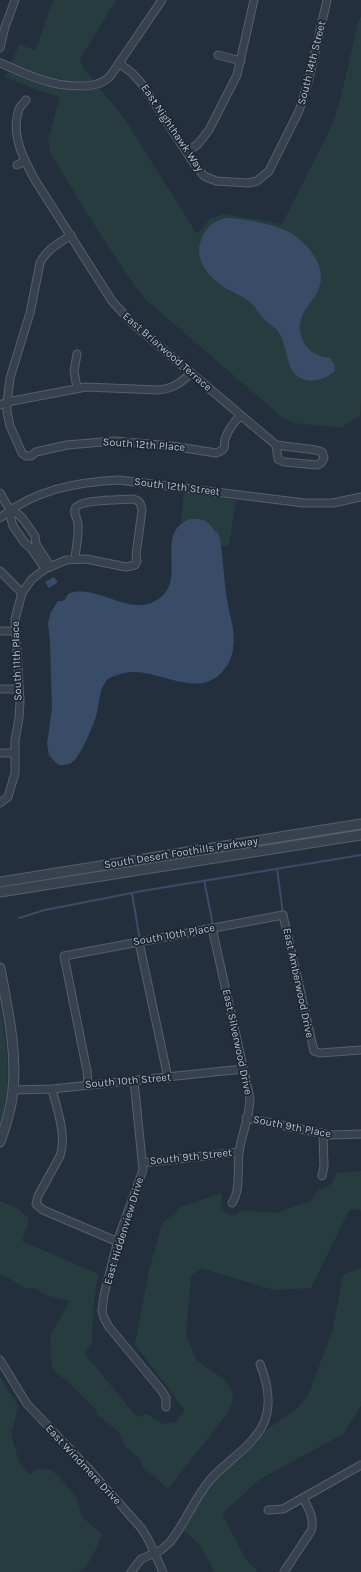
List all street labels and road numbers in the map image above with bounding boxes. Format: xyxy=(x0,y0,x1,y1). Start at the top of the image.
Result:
street label: South 14th Street xyxy=(295,20,329,106)
street label: East Nighthawk Way xyxy=(138,82,206,174)
street label: East Briarwood Terrace xyxy=(120,310,214,394)
street label: South 12th Place xyxy=(102,436,186,454)
street label: South 12th Street xyxy=(133,475,221,499)
street label: South 11th Place xyxy=(9,621,25,701)
street label: South Desert Foothills Parkway xyxy=(103,834,259,872)
street label: South 10th Place xyxy=(132,921,216,949)
street label: East Amberwood Drive xyxy=(280,927,316,1039)
street label: East Silverwood Drive xyxy=(219,988,255,1096)
street label: South 10th Street xyxy=(84,1071,172,1091)
street label: South 9th Place xyxy=(252,1113,332,1141)
street label: South 9th Street xyxy=(149,1146,233,1168)
street label: East Hiddenview Drive xyxy=(101,1176,147,1286)
street label: East Windmere Drive xyxy=(42,1422,124,1508)

